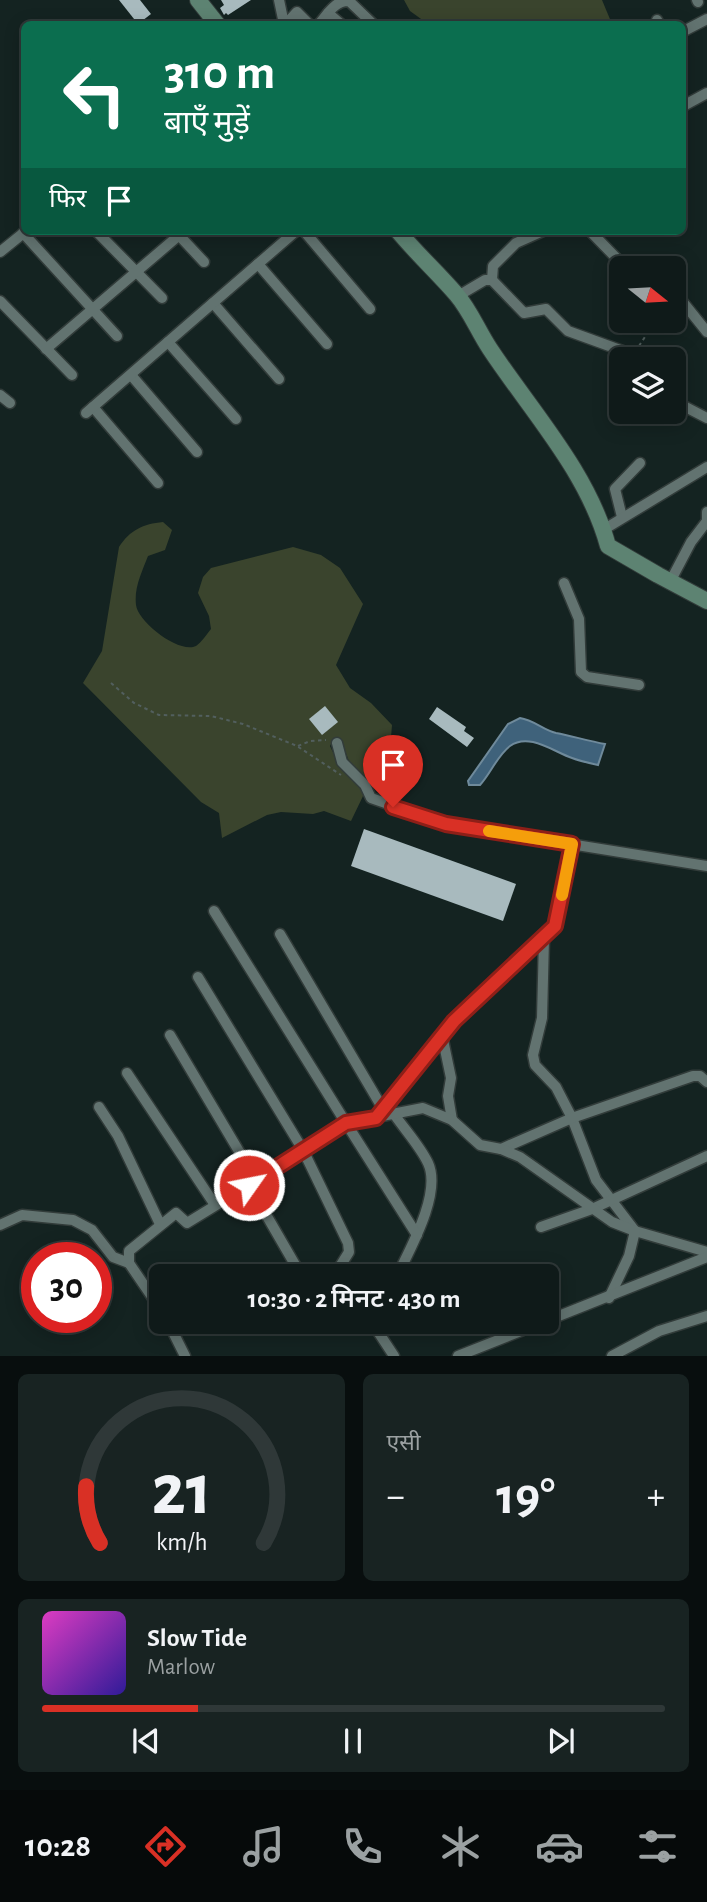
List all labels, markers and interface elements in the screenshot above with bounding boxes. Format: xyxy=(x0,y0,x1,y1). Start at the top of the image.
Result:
icon: left xyxy=(49,49,140,140)
text: 310 m xyxy=(164,49,275,98)
text: बाएँ मुड़ें xyxy=(164,107,250,139)
icon: arrive xyxy=(100,182,138,220)
text: फिर xyxy=(49,186,86,212)
north arrow xyxy=(609,256,686,332)
map controls xyxy=(609,256,686,424)
button: layers xyxy=(609,347,686,424)
pin xyxy=(363,735,423,807)
icon: arrive xyxy=(374,746,412,784)
position arrow xyxy=(212,1148,286,1222)
speed limit sign: 30 xyxy=(21,1242,112,1333)
text: 10:30 · 2 मिनट · 430 m xyxy=(248,1286,460,1312)
text: एसी xyxy=(387,1432,421,1455)
text: 21 xyxy=(151,1456,212,1529)
text: 19° xyxy=(496,1471,555,1523)
text: − xyxy=(387,1478,405,1516)
text: + xyxy=(647,1478,665,1516)
text: km/h xyxy=(155,1530,207,1555)
text: Slow Tide xyxy=(147,1625,247,1651)
text: Marlow xyxy=(147,1656,215,1679)
icon: previous xyxy=(127,1722,165,1760)
icon: pause xyxy=(334,1722,372,1760)
icon: next xyxy=(542,1722,580,1760)
icon: directions xyxy=(141,1822,190,1871)
icon: music xyxy=(239,1822,288,1871)
icon: phone xyxy=(338,1822,387,1871)
icon: climate xyxy=(436,1822,485,1871)
icon: car xyxy=(535,1822,584,1871)
icon: filters xyxy=(633,1822,682,1871)
text: 10:28 xyxy=(25,1830,91,1862)

